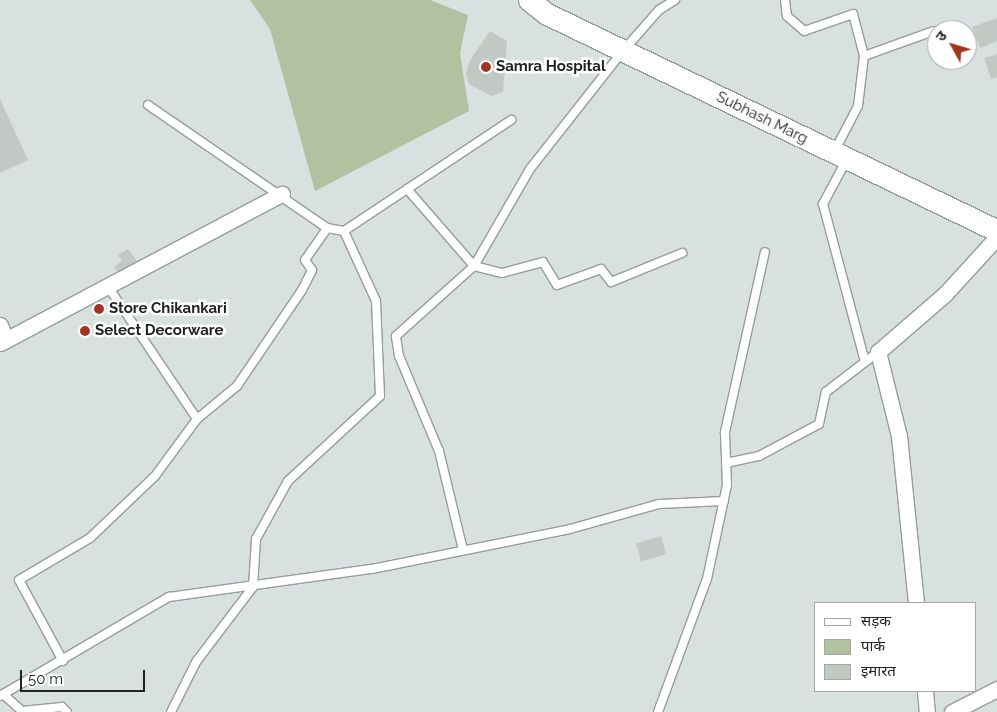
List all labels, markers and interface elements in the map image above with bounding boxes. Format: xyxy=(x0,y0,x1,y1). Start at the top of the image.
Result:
north arrow xyxy=(927,20,977,70)
text: उ xyxy=(932,28,950,44)
place label: Samra Hospital xyxy=(496,58,606,76)
marker: Samra Hospital xyxy=(480,61,492,73)
street label: Subhash Marg xyxy=(713,88,811,148)
place label: Store Chikankari xyxy=(109,300,227,318)
marker: Store Chikankari xyxy=(93,303,105,315)
place label: Select Decorware xyxy=(95,322,223,340)
marker: Select Decorware xyxy=(79,325,91,337)
legend xyxy=(814,602,977,692)
text: सड़क xyxy=(861,612,891,630)
text: पार्क xyxy=(861,637,885,655)
scale bar xyxy=(22,660,148,692)
text: इमारत xyxy=(861,662,896,680)
text: 50 m xyxy=(28,670,63,688)

